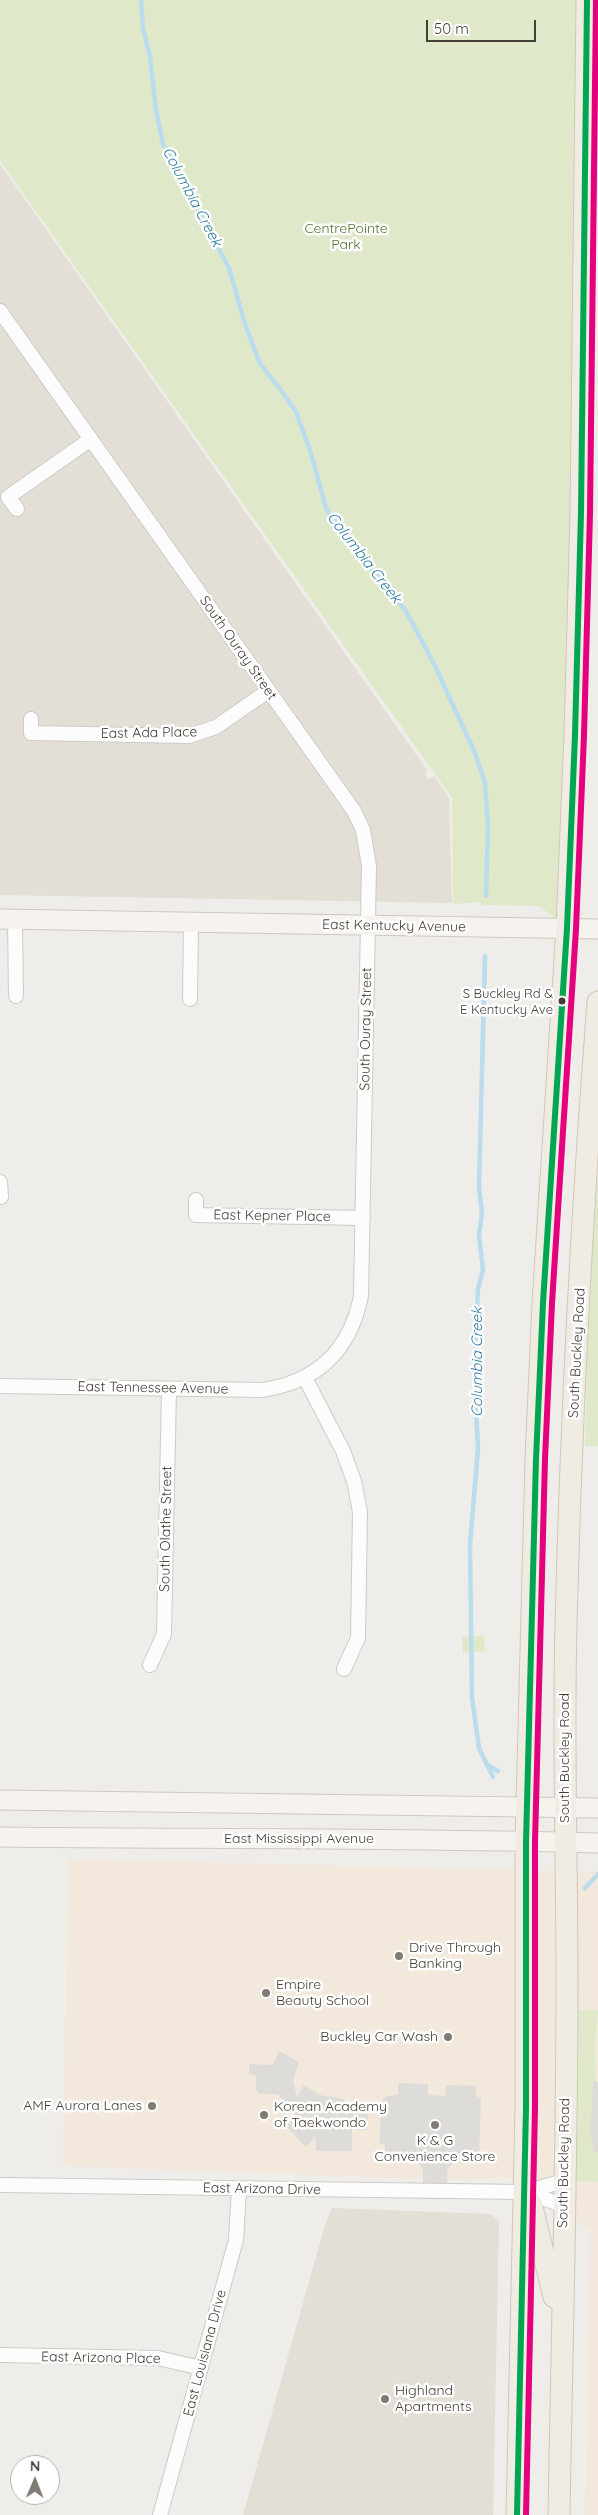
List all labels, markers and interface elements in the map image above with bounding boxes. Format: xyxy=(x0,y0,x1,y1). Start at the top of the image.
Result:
scale bar xyxy=(428,10,538,42)
text: 50 m xyxy=(434,19,469,38)
water label: Columbia Creek xyxy=(158,144,226,250)
park label: CentrePointe Park xyxy=(304,221,388,253)
water label: Columbia Creek xyxy=(323,509,405,607)
street label: South Ouray Street xyxy=(196,593,280,703)
street label: East Ada Place xyxy=(101,724,197,742)
street label: East Kentucky Avenue xyxy=(322,916,466,936)
street label: South Ouray Street xyxy=(357,967,375,1091)
place label: S Buckley Rd & E Kentucky Ave xyxy=(460,986,553,1017)
marker: S Buckley Rd & E Kentucky Ave xyxy=(557,996,567,1006)
street label: East Kepner Place xyxy=(213,1207,331,1225)
street label: South Buckley Road xyxy=(565,1288,589,1418)
water label: Columbia Creek xyxy=(468,1307,486,1417)
street label: East Tennessee Avenue xyxy=(77,1378,229,1398)
street label: South Olathe Street xyxy=(157,1466,175,1592)
street label: South Buckley Road xyxy=(557,1693,573,1823)
street label: East Mississippi Avenue xyxy=(224,1831,374,1847)
place label: Drive Through Banking xyxy=(409,1940,501,1972)
marker: Drive Through Banking xyxy=(393,1950,405,1962)
place label: Empire Beauty School xyxy=(276,1977,369,2010)
marker: Empire Beauty School xyxy=(260,1987,272,1999)
place label: Buckley Car Wash xyxy=(320,2029,438,2045)
marker: Buckley Car Wash xyxy=(442,2031,454,2043)
place label: AMF Aurora Lanes xyxy=(23,2098,142,2114)
street label: South Buckley Road xyxy=(554,2098,574,2228)
place label: Korean Academy of Taekwondo xyxy=(274,2099,387,2132)
marker: AMF Aurora Lanes xyxy=(146,2100,158,2112)
marker: Korean Academy of Taekwondo xyxy=(258,2109,270,2121)
marker: K & G Convenience Store xyxy=(429,2119,441,2131)
place label: K & G Convenience Store xyxy=(375,2133,495,2166)
street label: East Arizona Drive xyxy=(203,2180,321,2198)
street label: East Louisiana Drive xyxy=(180,2288,230,2418)
street label: East Arizona Place xyxy=(41,2349,161,2367)
place label: Highland Apartments xyxy=(395,2383,472,2416)
marker: Highland Apartments xyxy=(379,2393,391,2405)
north arrow xyxy=(10,2455,60,2505)
text: N xyxy=(30,2457,41,2475)

